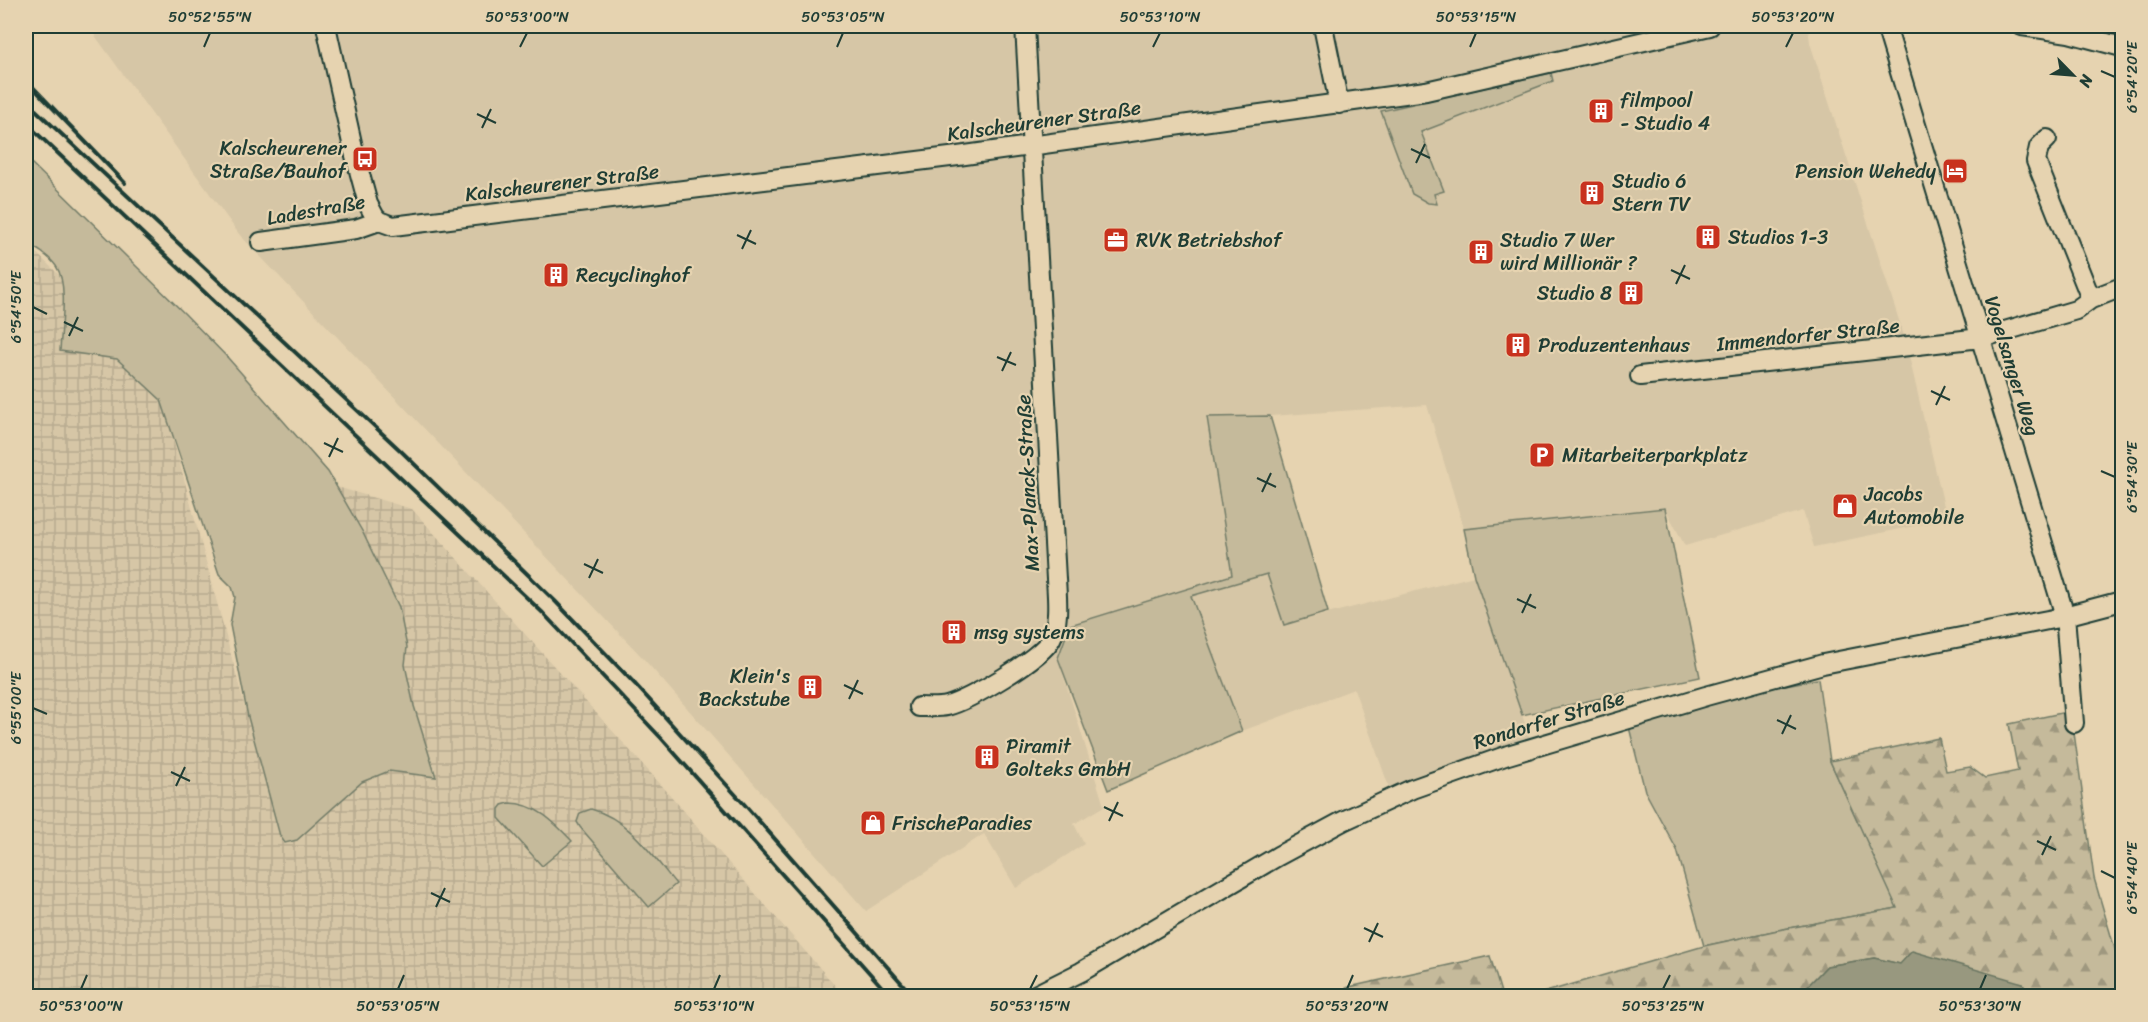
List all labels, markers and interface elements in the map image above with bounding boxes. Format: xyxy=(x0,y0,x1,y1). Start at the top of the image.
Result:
text: 50°52'55"N xyxy=(168,4,252,30)
text: 50°53'00"N xyxy=(485,4,569,30)
text: 50°53'05"N xyxy=(801,4,885,30)
text: 50°53'10"N xyxy=(1120,4,1201,30)
text: 50°53'15"N xyxy=(1436,4,1517,30)
text: 50°53'20"N xyxy=(1752,4,1835,30)
text: 6°54'20"E xyxy=(2119,39,2145,113)
north arrow xyxy=(2043,45,2103,105)
text: N xyxy=(2070,69,2102,93)
place label: filmpool - Studio 4 xyxy=(1620,83,1710,141)
street label: Kalscheurener Straße xyxy=(945,90,1143,152)
building icon: filmpool - Studio 4 xyxy=(1586,96,1616,126)
place label: Kalscheurener Straße/Bauhof xyxy=(210,131,348,189)
bus stop icon: Kalscheurener Straße/Bauhof xyxy=(350,144,380,174)
street label: Kalscheurener Straße xyxy=(463,154,661,212)
place label: Pension Wehedy xyxy=(1795,154,1937,189)
hotel icon: Pension Wehedy xyxy=(1940,156,1970,186)
place label: Studio 6 Stern TV xyxy=(1612,164,1691,222)
building icon: Studio 6 Stern TV xyxy=(1577,178,1607,208)
street label: Ladestraße xyxy=(264,184,368,236)
place label: Studios 1-3 xyxy=(1728,220,1828,255)
building icon: Studios 1-3 xyxy=(1693,222,1723,252)
place label: RVK Betriebshof xyxy=(1136,223,1284,258)
place label: Studio 7 Wer wird Millionär ? xyxy=(1500,223,1637,281)
office icon: RVK Betriebshof xyxy=(1101,225,1131,255)
building icon: Studio 7 Wer wird Millionär ? xyxy=(1466,237,1496,267)
place label: Recyclinghof xyxy=(576,258,692,293)
building icon: Recyclinghof xyxy=(541,260,571,290)
text: 6°54'50"E xyxy=(3,269,29,343)
place label: Studio 8 xyxy=(1537,276,1612,311)
building icon: Studio 8 xyxy=(1616,278,1646,308)
street label: Vogelsanger Weg xyxy=(1974,292,2050,440)
street label: Immendorfer Straße xyxy=(1714,308,1901,362)
place label: Produzentenhaus xyxy=(1538,328,1691,363)
building icon: Produzentenhaus xyxy=(1503,330,1533,360)
street label: Max-Planck-Straße xyxy=(1006,394,1050,572)
place label: Mitarbeiterparkplatz xyxy=(1562,438,1748,473)
parking icon: Mitarbeiterparkplatz xyxy=(1527,440,1557,470)
text: 6°54'30"E xyxy=(2119,440,2145,513)
place label: Jacobs Automobile xyxy=(1863,477,1964,535)
shop icon: Jacobs Automobile xyxy=(1830,491,1860,521)
place label: msg systems xyxy=(974,615,1085,650)
building icon: msg systems xyxy=(939,617,969,647)
place label: Klein's Backstube xyxy=(699,659,791,717)
text: 6°55'00"E xyxy=(3,670,29,744)
building icon: Klein's Backstube xyxy=(795,672,825,702)
street label: Rondorfer Straße xyxy=(1469,680,1629,760)
place label: Piramit Golteks GmbH xyxy=(1006,729,1131,787)
building icon: Piramit Golteks GmbH xyxy=(972,742,1002,772)
place label: FrischeParadies xyxy=(892,806,1033,841)
shop icon: FrischeParadies xyxy=(858,808,888,838)
text: 6°54'40"E xyxy=(2119,840,2145,914)
text: 50°53'00"N xyxy=(39,993,123,1019)
text: 50°53'05"N xyxy=(356,993,440,1019)
text: 50°53'10"N xyxy=(674,993,755,1019)
text: 50°53'15"N xyxy=(990,993,1071,1019)
text: 50°53'20"N xyxy=(1306,993,1389,1019)
text: 50°53'25"N xyxy=(1622,993,1705,1019)
text: 50°53'30"N xyxy=(1939,993,2022,1019)

